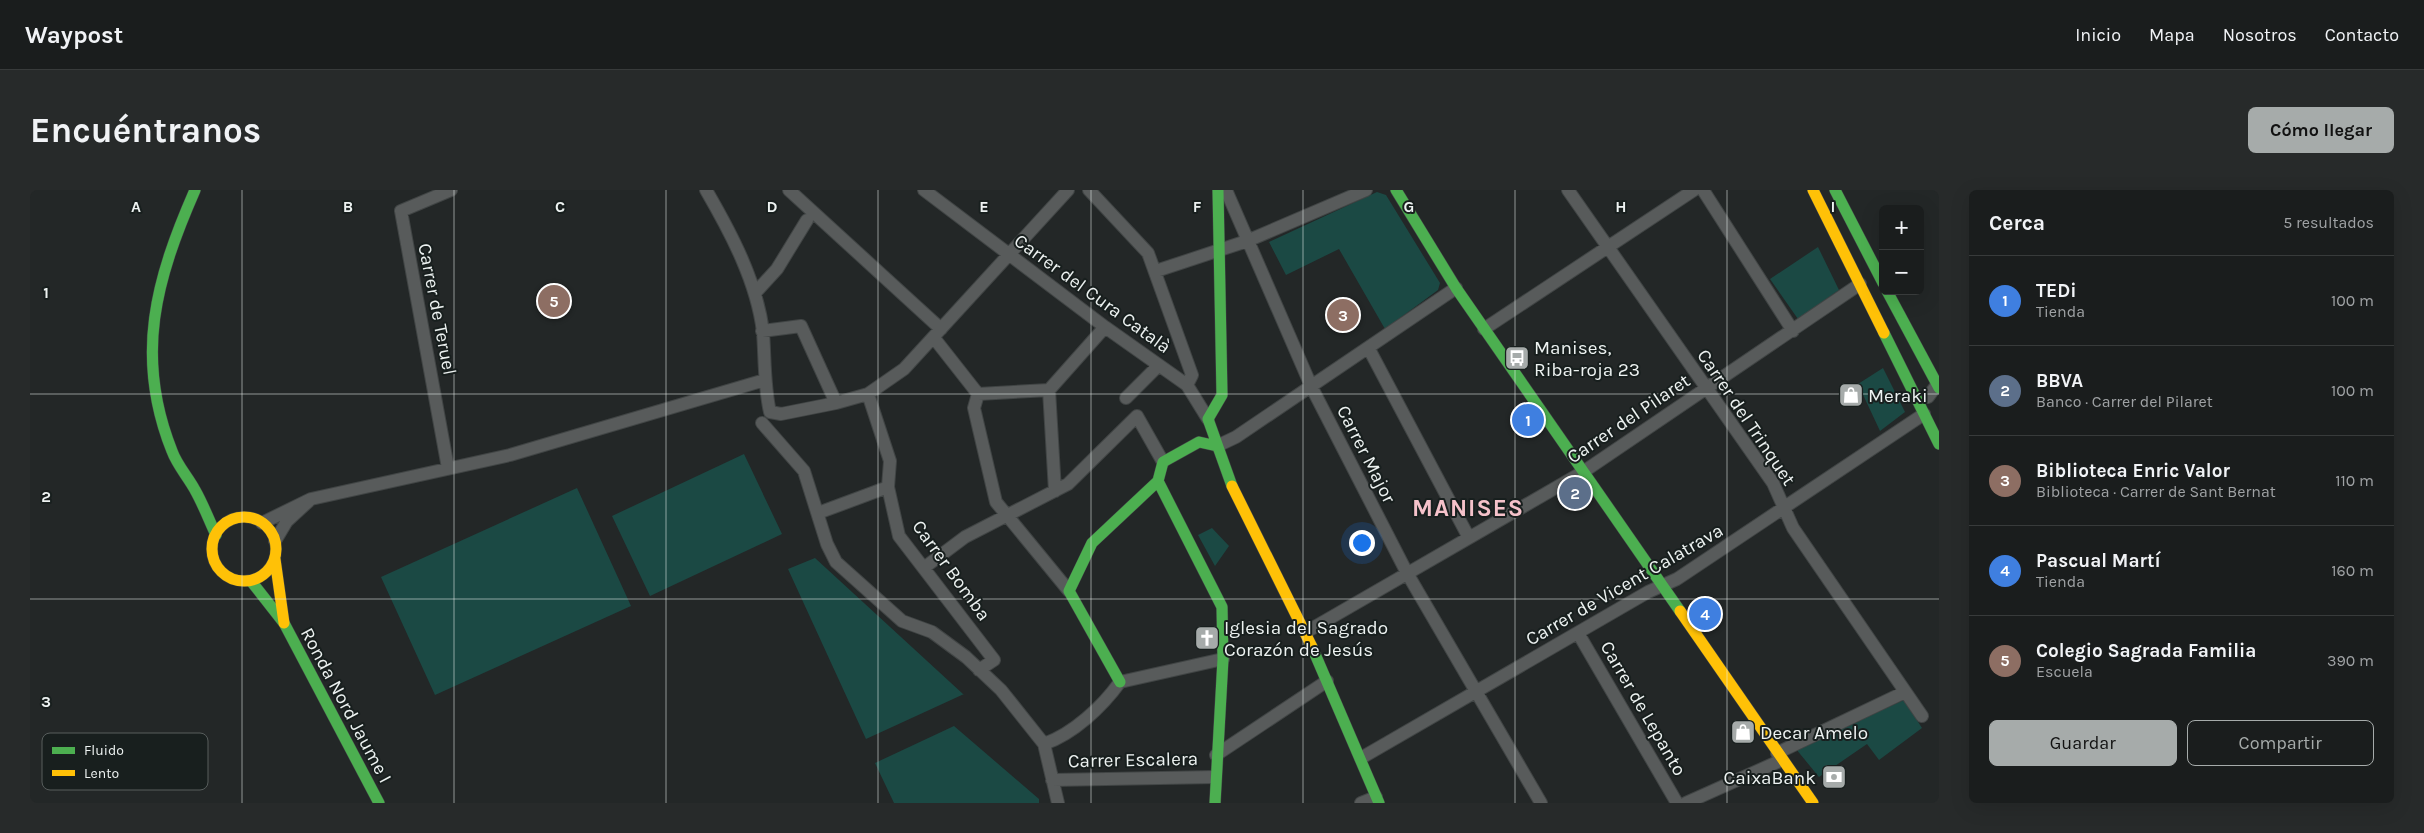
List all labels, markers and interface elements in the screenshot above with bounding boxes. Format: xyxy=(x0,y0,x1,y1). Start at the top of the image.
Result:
text: Waypost xyxy=(25,21,123,49)
text: Inicio xyxy=(2075,24,2121,46)
text: Mapa xyxy=(2149,24,2195,46)
text: Nosotros xyxy=(2223,24,2297,46)
text: Contacto xyxy=(2325,24,2399,46)
button: Cómo llegar xyxy=(2248,107,2394,153)
text: Encuéntranos xyxy=(30,110,261,151)
text: A xyxy=(131,197,141,216)
text: B xyxy=(343,197,353,216)
text: C xyxy=(555,197,565,216)
text: D xyxy=(767,197,778,216)
text: E xyxy=(979,197,989,216)
text: F xyxy=(1193,197,1202,216)
text: G xyxy=(1404,197,1414,216)
text: H xyxy=(1615,197,1627,216)
text: I xyxy=(1831,197,1835,216)
map controls xyxy=(1879,205,1924,295)
button: + xyxy=(1879,205,1924,250)
text: Cerca xyxy=(1989,211,2045,235)
text: 5 resultados xyxy=(2283,213,2374,232)
street label: Carrer del Cura Català xyxy=(1010,230,1175,358)
street label: Carrer de Teruel xyxy=(413,241,461,377)
button: − xyxy=(1879,250,1924,295)
text: TEDi xyxy=(2036,280,2077,302)
pin: 5 xyxy=(538,282,570,320)
text: 1 xyxy=(43,283,49,302)
text: 1 xyxy=(2002,291,2008,310)
text: 100 m xyxy=(2331,291,2374,310)
pin: 3 xyxy=(1327,296,1359,334)
text: Tienda xyxy=(2036,302,2085,321)
place label: Manises, Riba-roja 23 xyxy=(1534,337,1640,381)
bus stop icon: Manises, Riba-roja 23 xyxy=(1504,345,1530,371)
street label: Carrer del Trinquet xyxy=(1692,345,1800,490)
street label: Carrer del Pilaret xyxy=(1563,370,1694,468)
text: BBVA xyxy=(2036,370,2083,392)
text: 2 xyxy=(2000,381,2010,400)
text: 100 m xyxy=(2331,381,2374,400)
shop icon: Meraki xyxy=(1838,382,1864,408)
place label: Meraki xyxy=(1868,385,1928,407)
text: Banco · Carrer del Pilaret xyxy=(2036,392,2213,411)
pin: 1 xyxy=(1512,401,1544,439)
street label: Carrer Major xyxy=(1332,402,1400,507)
text: Biblioteca Enric Valor xyxy=(2036,460,2230,482)
text: 3 xyxy=(2000,471,2010,490)
text: 110 m xyxy=(2335,471,2374,490)
pin: 2 xyxy=(1559,474,1591,512)
text: Biblioteca · Carrer de Sant Bernat xyxy=(2036,482,2276,501)
text: 2 xyxy=(41,487,51,506)
district label: MANISES xyxy=(1412,494,1524,522)
street label: Carrer Bomba xyxy=(907,516,995,625)
street label: Carrer de Vicent Calatrava xyxy=(1522,519,1727,650)
your location xyxy=(1349,530,1375,556)
text: Pascual Martí xyxy=(2036,550,2161,572)
text: 4 xyxy=(2000,561,2010,580)
text: 160 m xyxy=(2331,561,2374,580)
text: Tienda xyxy=(2036,572,2085,591)
pin: 4 xyxy=(1689,595,1721,633)
place label: Iglesia del Sagrado Corazón de Jesús xyxy=(1224,617,1388,661)
street label: Ronda Nord Jaume I xyxy=(296,624,396,787)
church icon: Iglesia del Sagrado Corazón de Jesús xyxy=(1194,625,1220,651)
street label: Carrer de Lepanto xyxy=(1596,637,1691,780)
text: Colegio Sagrada Familia xyxy=(2036,640,2256,662)
text: 5 xyxy=(2000,651,2010,670)
text: 390 m xyxy=(2327,651,2374,670)
text: Escuela xyxy=(2036,662,2093,681)
text: 3 xyxy=(41,692,51,711)
shop icon: Decar Amelo xyxy=(1730,719,1756,745)
button: Guardar xyxy=(1989,720,2177,766)
button: Compartir xyxy=(2187,720,2374,766)
place label: Decar Amelo xyxy=(1760,722,1868,744)
legend xyxy=(42,733,208,790)
text: Fluido xyxy=(84,742,124,759)
street label: Carrer Escalera xyxy=(1068,748,1198,772)
bank icon: CaixaBank xyxy=(1821,764,1847,790)
text: Lento xyxy=(84,765,119,782)
place label: CaixaBank xyxy=(1724,767,1816,789)

